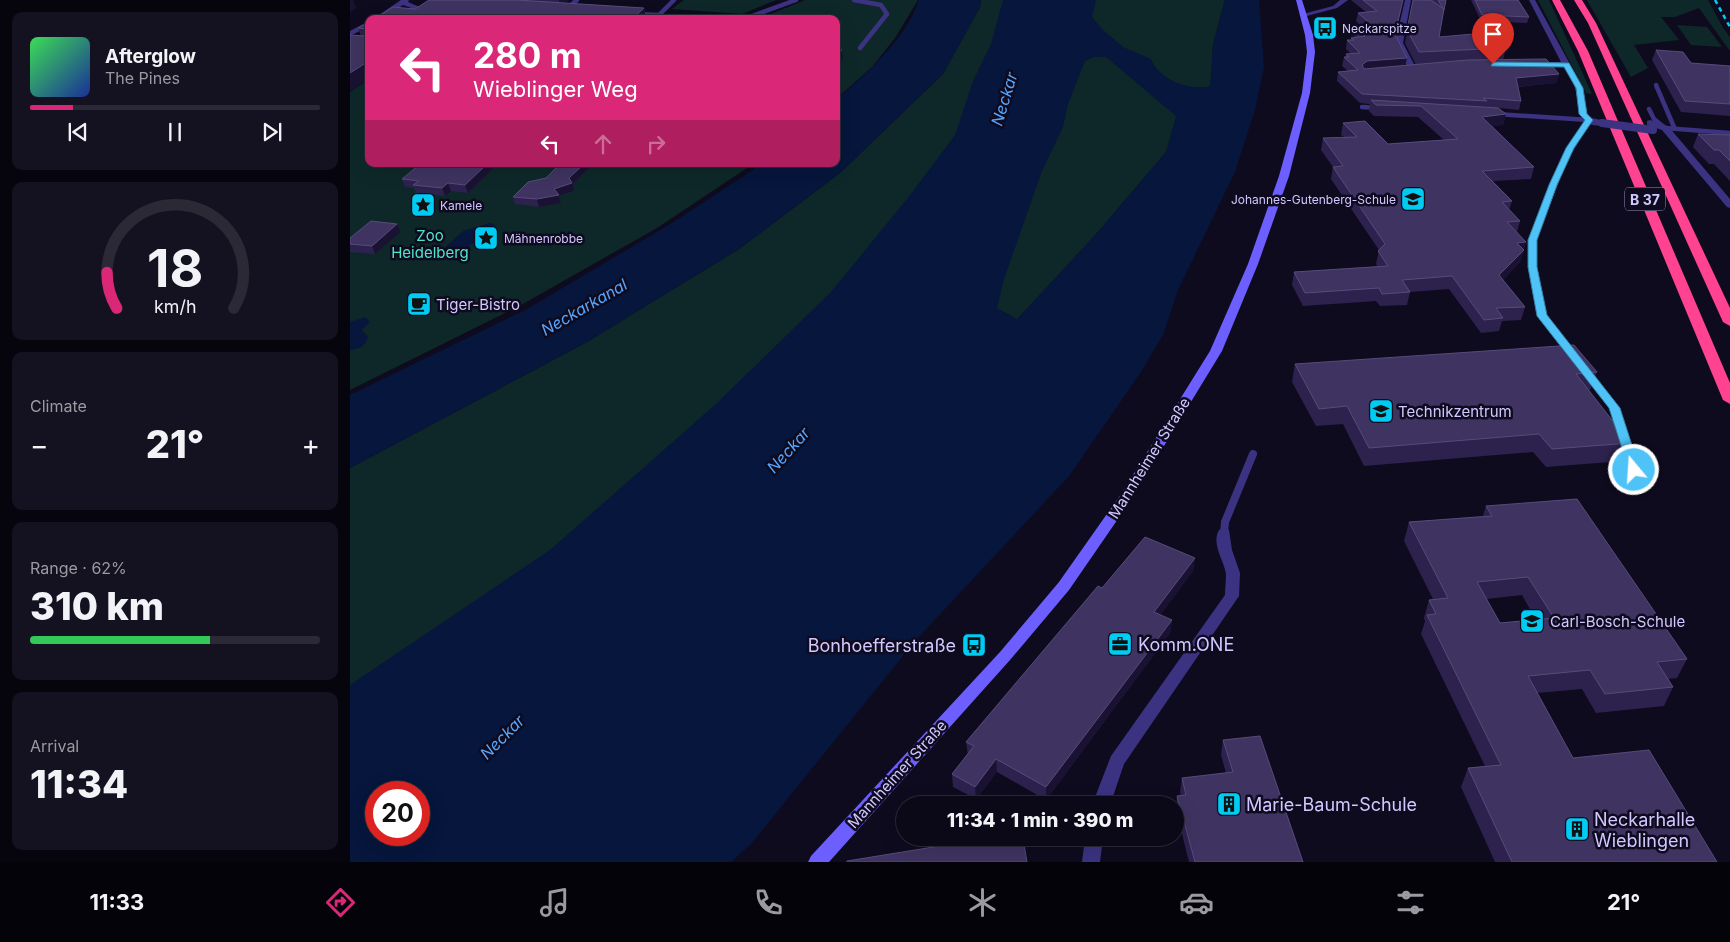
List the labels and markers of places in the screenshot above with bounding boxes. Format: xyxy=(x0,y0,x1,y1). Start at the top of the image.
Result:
pin xyxy=(1472,13,1514,64)
bus stop icon: Neckarspitze xyxy=(1312,15,1338,41)
place label: Neckarspitze xyxy=(1342,21,1417,36)
school or university icon: Johannes-Gutenberg-Schule xyxy=(1400,186,1426,212)
place icon: Kamele xyxy=(410,192,436,218)
place label: Johannes-Gutenberg-Schule xyxy=(1231,192,1396,207)
place label: Kamele xyxy=(440,198,482,213)
place icon: Mähnenrobbe xyxy=(473,225,499,251)
place label: Mähnenrobbe xyxy=(504,231,583,246)
cafe icon: Tiger-Bistro xyxy=(406,291,432,317)
place label: Tiger-Bistro xyxy=(436,295,520,314)
school or university icon: Technikzentrum xyxy=(1368,398,1394,424)
place label: Technikzentrum xyxy=(1398,402,1512,421)
school or university icon: Carl-Bosch-Schule xyxy=(1519,608,1545,634)
place label: Carl-Bosch-Schule xyxy=(1550,612,1685,631)
office icon: Komm.ONE xyxy=(1107,631,1133,657)
bus stop icon: Bonhoefferstraße xyxy=(961,632,987,658)
place label: Komm.ONE xyxy=(1138,634,1234,655)
place label: Bonhoefferstraße xyxy=(808,635,956,656)
building icon: Marie-Baum-Schule xyxy=(1216,791,1242,817)
place label: Marie-Baum-Schule xyxy=(1246,794,1417,815)
place label: Neckarhalle Wieblingen xyxy=(1594,809,1695,851)
building icon: Neckarhalle Wieblingen xyxy=(1564,816,1590,842)

